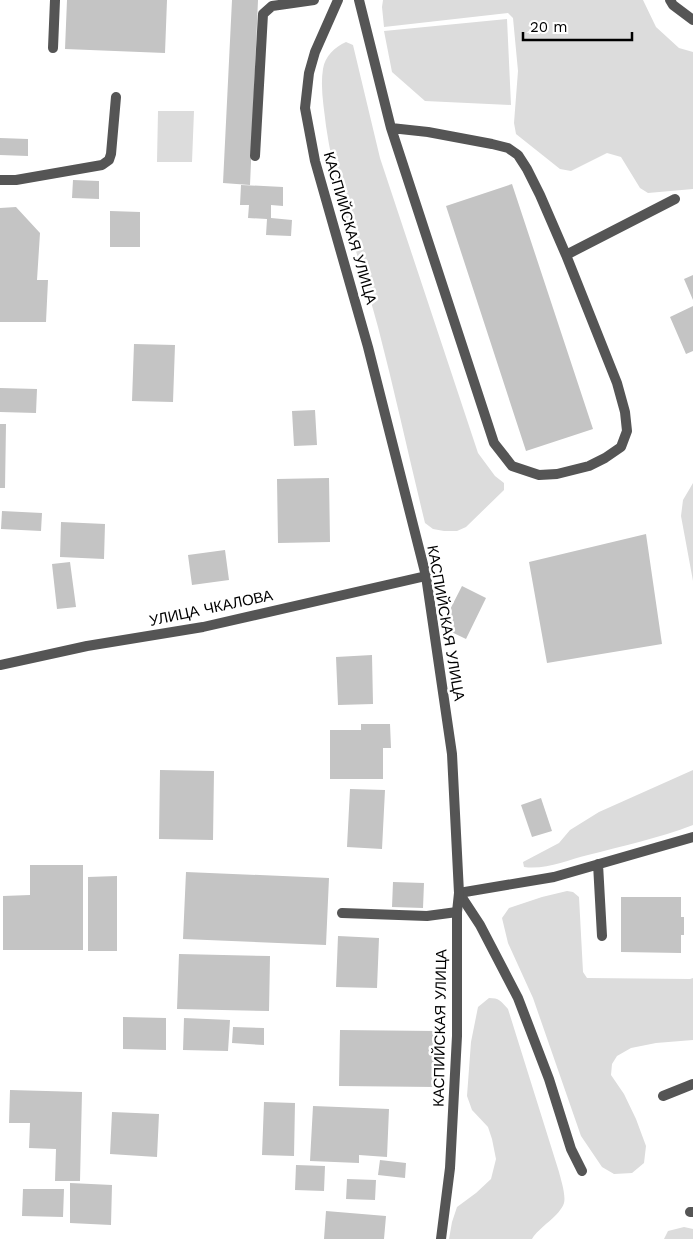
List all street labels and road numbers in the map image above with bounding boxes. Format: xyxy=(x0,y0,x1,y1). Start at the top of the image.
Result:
street label: КАСПИЙСКАЯ УЛИЦА xyxy=(320,150,380,306)
street label: КАСПИЙСКАЯ УЛИЦА xyxy=(423,544,469,702)
street label: УЛИЦА ЧКАЛОВА xyxy=(148,586,274,630)
street label: КАСПИЙСКАЯ УЛИЦА xyxy=(430,949,450,1107)

